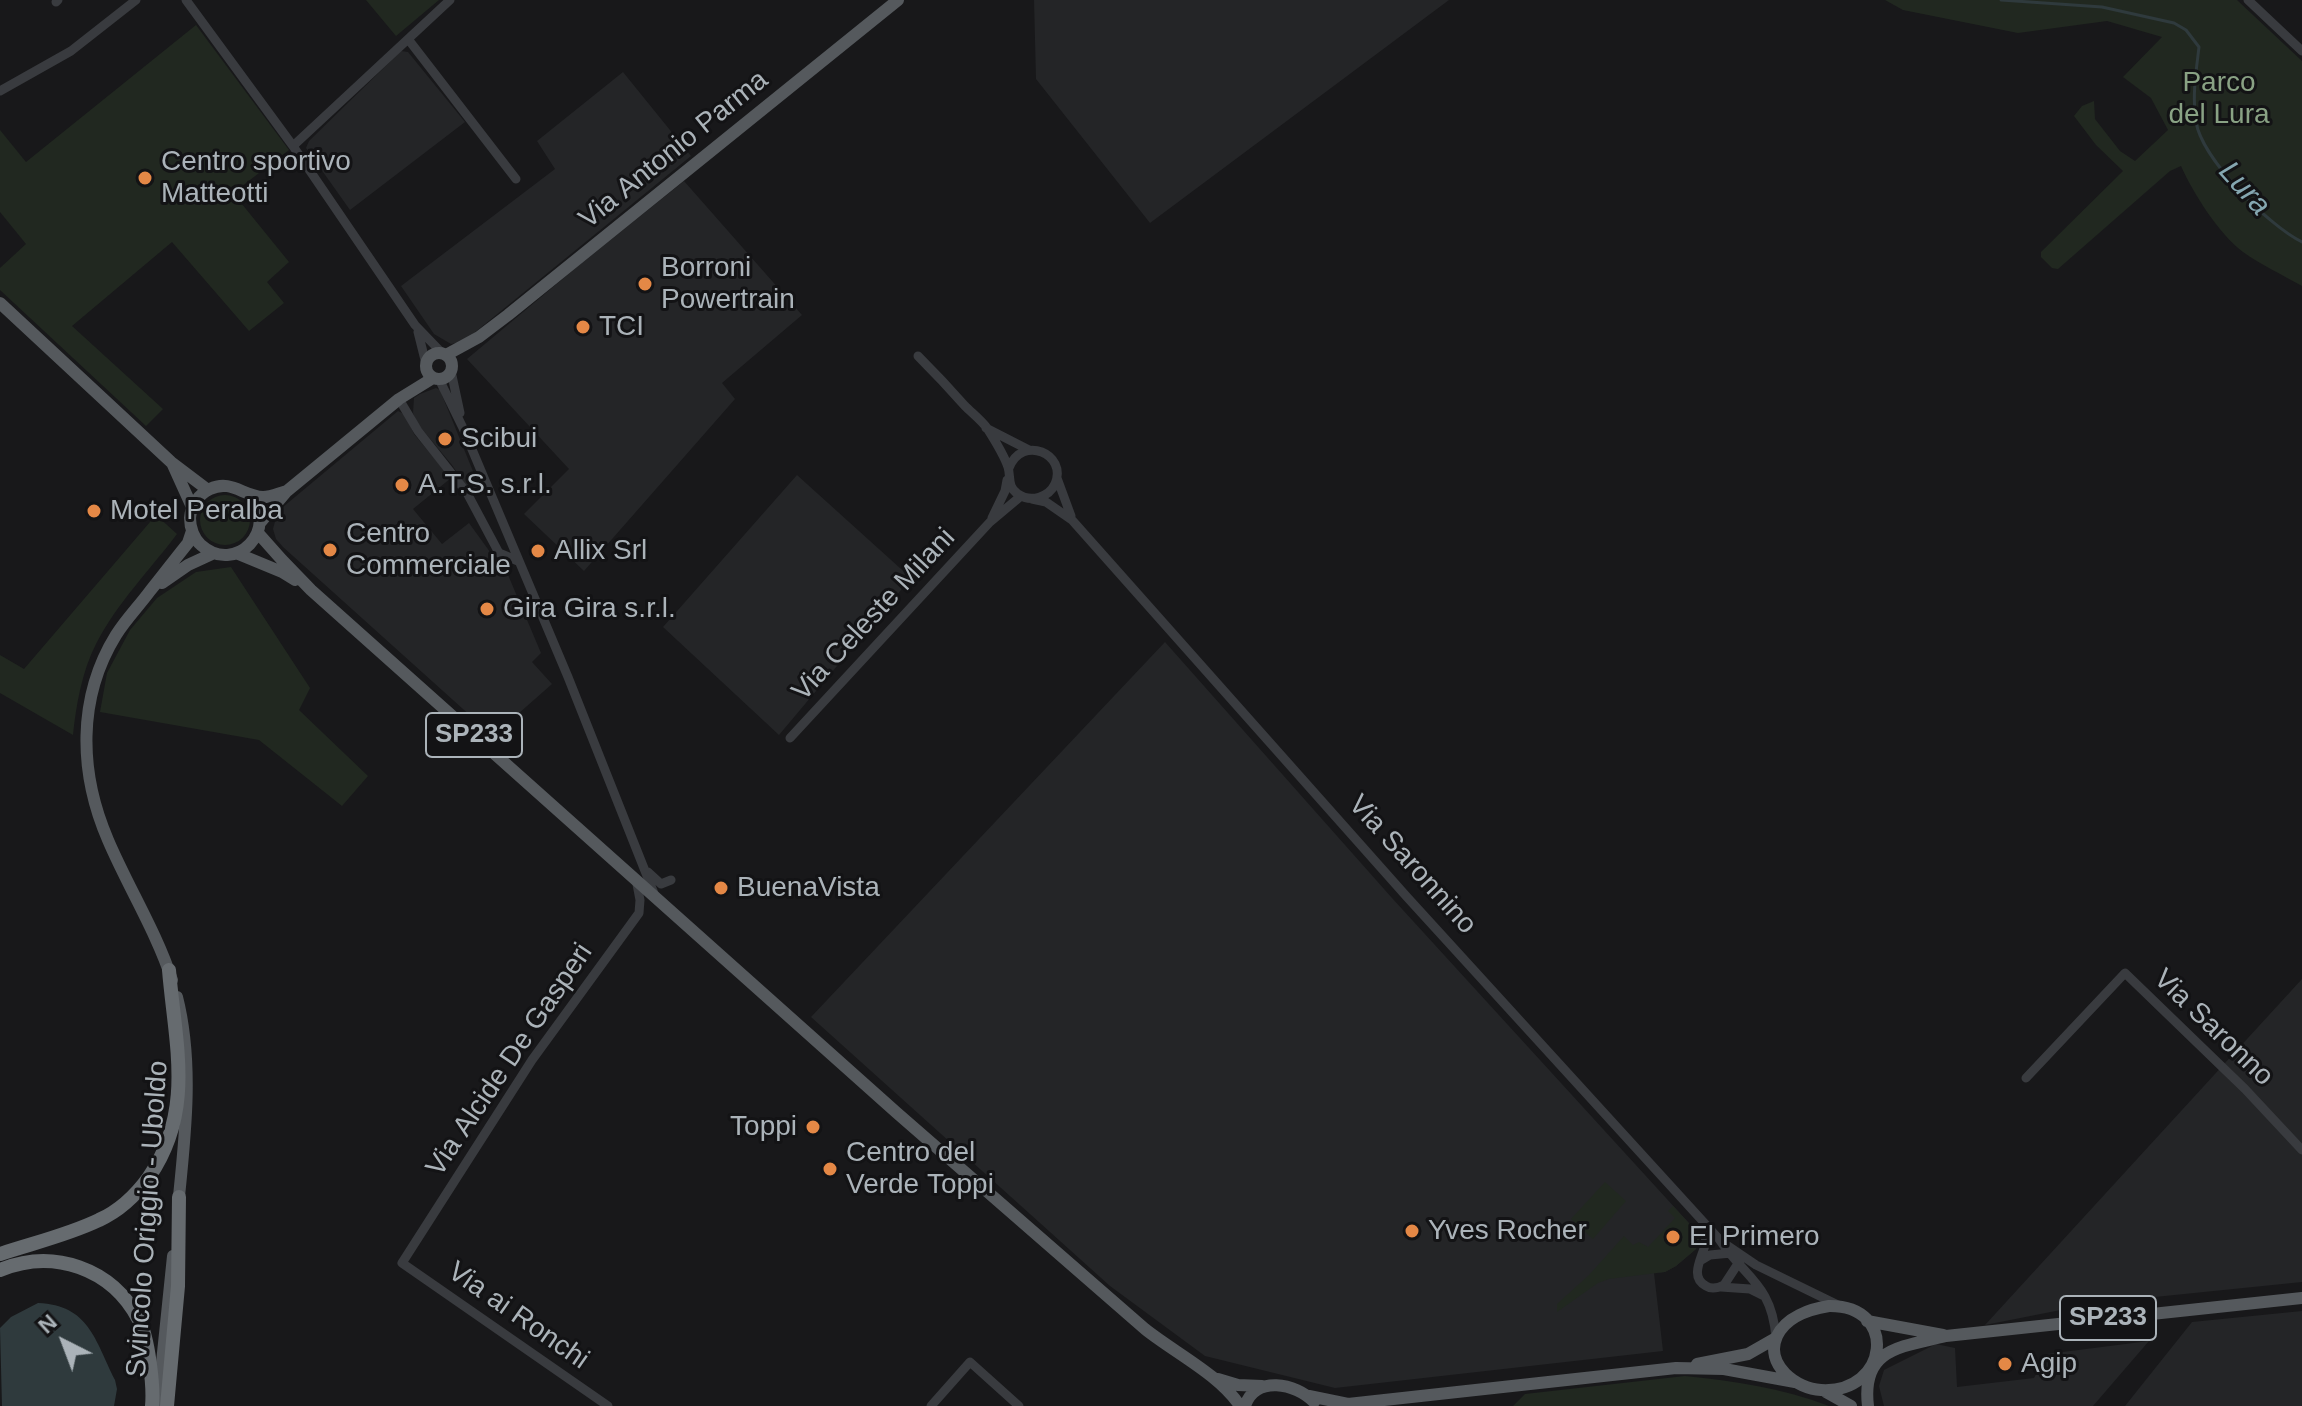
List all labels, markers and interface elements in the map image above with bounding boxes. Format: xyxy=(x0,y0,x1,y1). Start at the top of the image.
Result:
street label: Via Antonio Parma xyxy=(573,64,775,236)
park label: Parco del Lura xyxy=(2168,66,2270,132)
place label: Centro sportivo Matteotti xyxy=(161,145,351,211)
water label: Lura xyxy=(2211,155,2277,223)
marker: Centro sportivo Matteotti xyxy=(136,169,154,187)
place label: Borroni Powertrain xyxy=(661,251,795,317)
marker: Borroni Powertrain xyxy=(636,275,654,293)
place label: TCI xyxy=(599,310,644,344)
marker: TCI xyxy=(574,318,592,336)
place label: Scibui xyxy=(461,422,537,456)
marker: Scibui xyxy=(436,430,454,448)
place label: A.T.S. s.r.l. xyxy=(418,468,552,502)
marker: A.T.S. s.r.l. xyxy=(393,476,411,494)
place label: Motel Peralba xyxy=(110,494,283,528)
marker: Motel Peralba xyxy=(85,502,103,520)
place label: Centro Commerciale xyxy=(346,517,511,583)
street label: Via Celeste Milani xyxy=(785,522,963,708)
place label: Allix Srl xyxy=(554,534,647,568)
marker: Centro Commerciale xyxy=(321,541,339,559)
marker: Allix Srl xyxy=(529,542,547,560)
place label: Gira Gira s.r.l. xyxy=(503,592,676,626)
marker: Gira Gira s.r.l. xyxy=(478,600,496,618)
road number: SP233 xyxy=(426,713,522,757)
street label: Via Saronnino xyxy=(1341,789,1483,941)
place label: BuenaVista xyxy=(737,871,880,905)
marker: BuenaVista xyxy=(712,879,730,897)
street label: Via Alcide De Gasperi xyxy=(420,937,600,1183)
street label: Via Saronno xyxy=(2146,963,2280,1093)
street label: Svincolo Origgio - Uboldo xyxy=(120,1059,176,1379)
place label: Toppi xyxy=(730,1110,797,1144)
marker: Toppi xyxy=(804,1118,822,1136)
place label: Centro del Verde Toppi xyxy=(846,1136,994,1202)
marker: Centro del Verde Toppi xyxy=(821,1160,839,1178)
place label: Yves Rocher xyxy=(1428,1214,1587,1248)
place label: El Primero xyxy=(1689,1220,1820,1254)
marker: Yves Rocher xyxy=(1403,1222,1421,1240)
marker: El Primero xyxy=(1664,1228,1682,1246)
street label: Via ai Ronchi xyxy=(441,1255,595,1377)
road number: SP233 xyxy=(2060,1296,2156,1340)
north arrow xyxy=(24,1302,104,1382)
text: N xyxy=(33,1309,62,1338)
place label: Agip xyxy=(2021,1347,2077,1381)
marker: Agip xyxy=(1996,1355,2014,1373)

